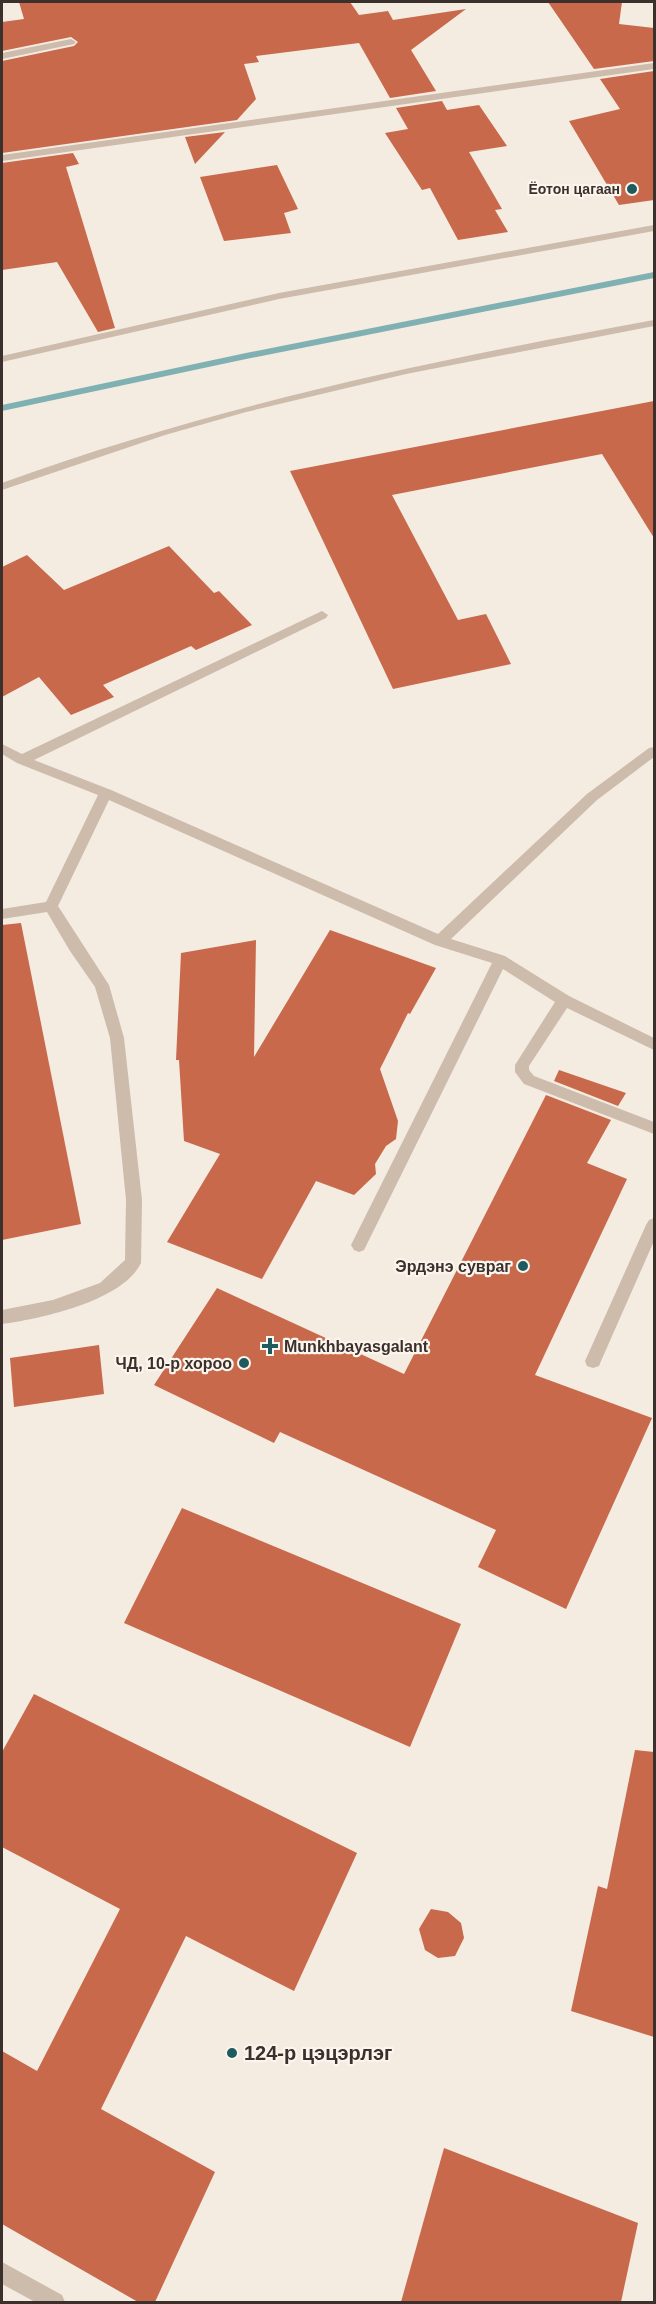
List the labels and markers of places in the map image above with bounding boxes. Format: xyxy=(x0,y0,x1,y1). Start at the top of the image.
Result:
place label: Ёотон цагаан xyxy=(528,181,620,197)
marker: Ёотон цагаан xyxy=(625,182,639,196)
place label: Эрдэнэ сувраг xyxy=(395,1258,511,1275)
marker: Эрдэнэ сувраг xyxy=(516,1259,530,1273)
marker: Munkhbayasgalant xyxy=(261,1337,279,1355)
place label: Munkhbayasgalant xyxy=(284,1338,429,1355)
place label: ЧД, 10-р хороо xyxy=(116,1355,232,1372)
marker: ЧД, 10-р хороо xyxy=(237,1356,251,1370)
place label: 124-р цэцэрлэг xyxy=(244,2042,392,2064)
marker: 124-р цэцэрлэг xyxy=(225,2046,239,2060)

